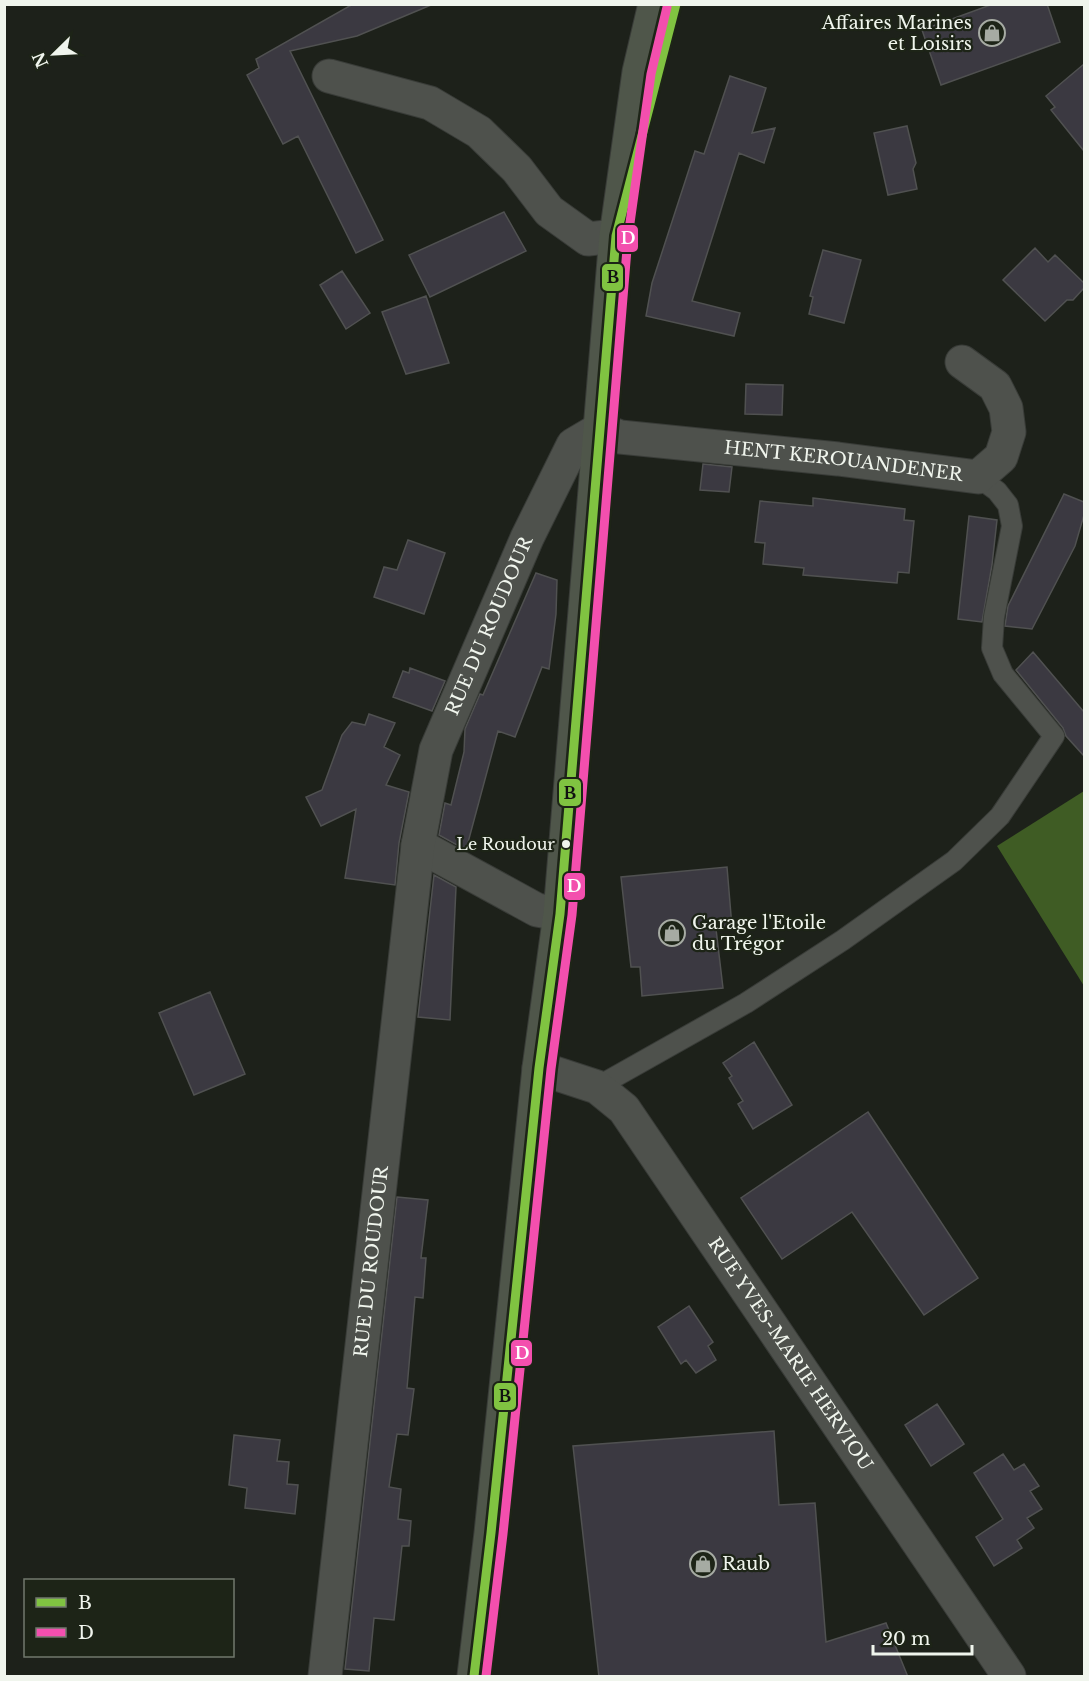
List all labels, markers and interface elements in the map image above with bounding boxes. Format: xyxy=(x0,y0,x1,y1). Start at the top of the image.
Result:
place label: Affaires Marines et Loisirs xyxy=(821,12,972,55)
shop icon: Affaires Marines et Loisirs xyxy=(977,18,1007,48)
north arrow xyxy=(24,24,84,84)
text: N xyxy=(28,49,52,71)
line badge: D xyxy=(616,224,639,253)
text: D xyxy=(621,228,635,248)
line badge: B xyxy=(601,263,624,292)
text: B xyxy=(607,267,620,287)
street label: HENT KEROUANDENER xyxy=(723,437,965,486)
street label: RUE DU ROUDOUR xyxy=(441,532,538,719)
line badge: B xyxy=(558,778,582,807)
text: B xyxy=(564,783,577,803)
place label: Le Roudour xyxy=(456,834,555,854)
marker: Le Roudour xyxy=(560,838,572,850)
line badge: D xyxy=(563,872,586,901)
text: D xyxy=(567,876,581,896)
place label: Garage l'Etoile du Trégor xyxy=(692,912,826,955)
shop icon: Garage l'Etoile du Trégor xyxy=(657,918,687,948)
street label: RUE DU ROUDOUR xyxy=(350,1164,393,1358)
street label: RUE YVES-MARIE HERVIOU xyxy=(703,1233,877,1475)
line badge: D xyxy=(510,1339,533,1367)
text: D xyxy=(515,1343,529,1363)
line badge: B xyxy=(493,1382,517,1411)
text: B xyxy=(499,1386,512,1406)
shop icon: Raub xyxy=(688,1549,718,1579)
place label: Raub xyxy=(722,1553,770,1575)
legend xyxy=(24,1579,234,1657)
text: B xyxy=(78,1592,92,1614)
scale bar xyxy=(873,1618,972,1656)
text: D xyxy=(78,1622,94,1644)
text: 20 m xyxy=(882,1628,930,1650)

